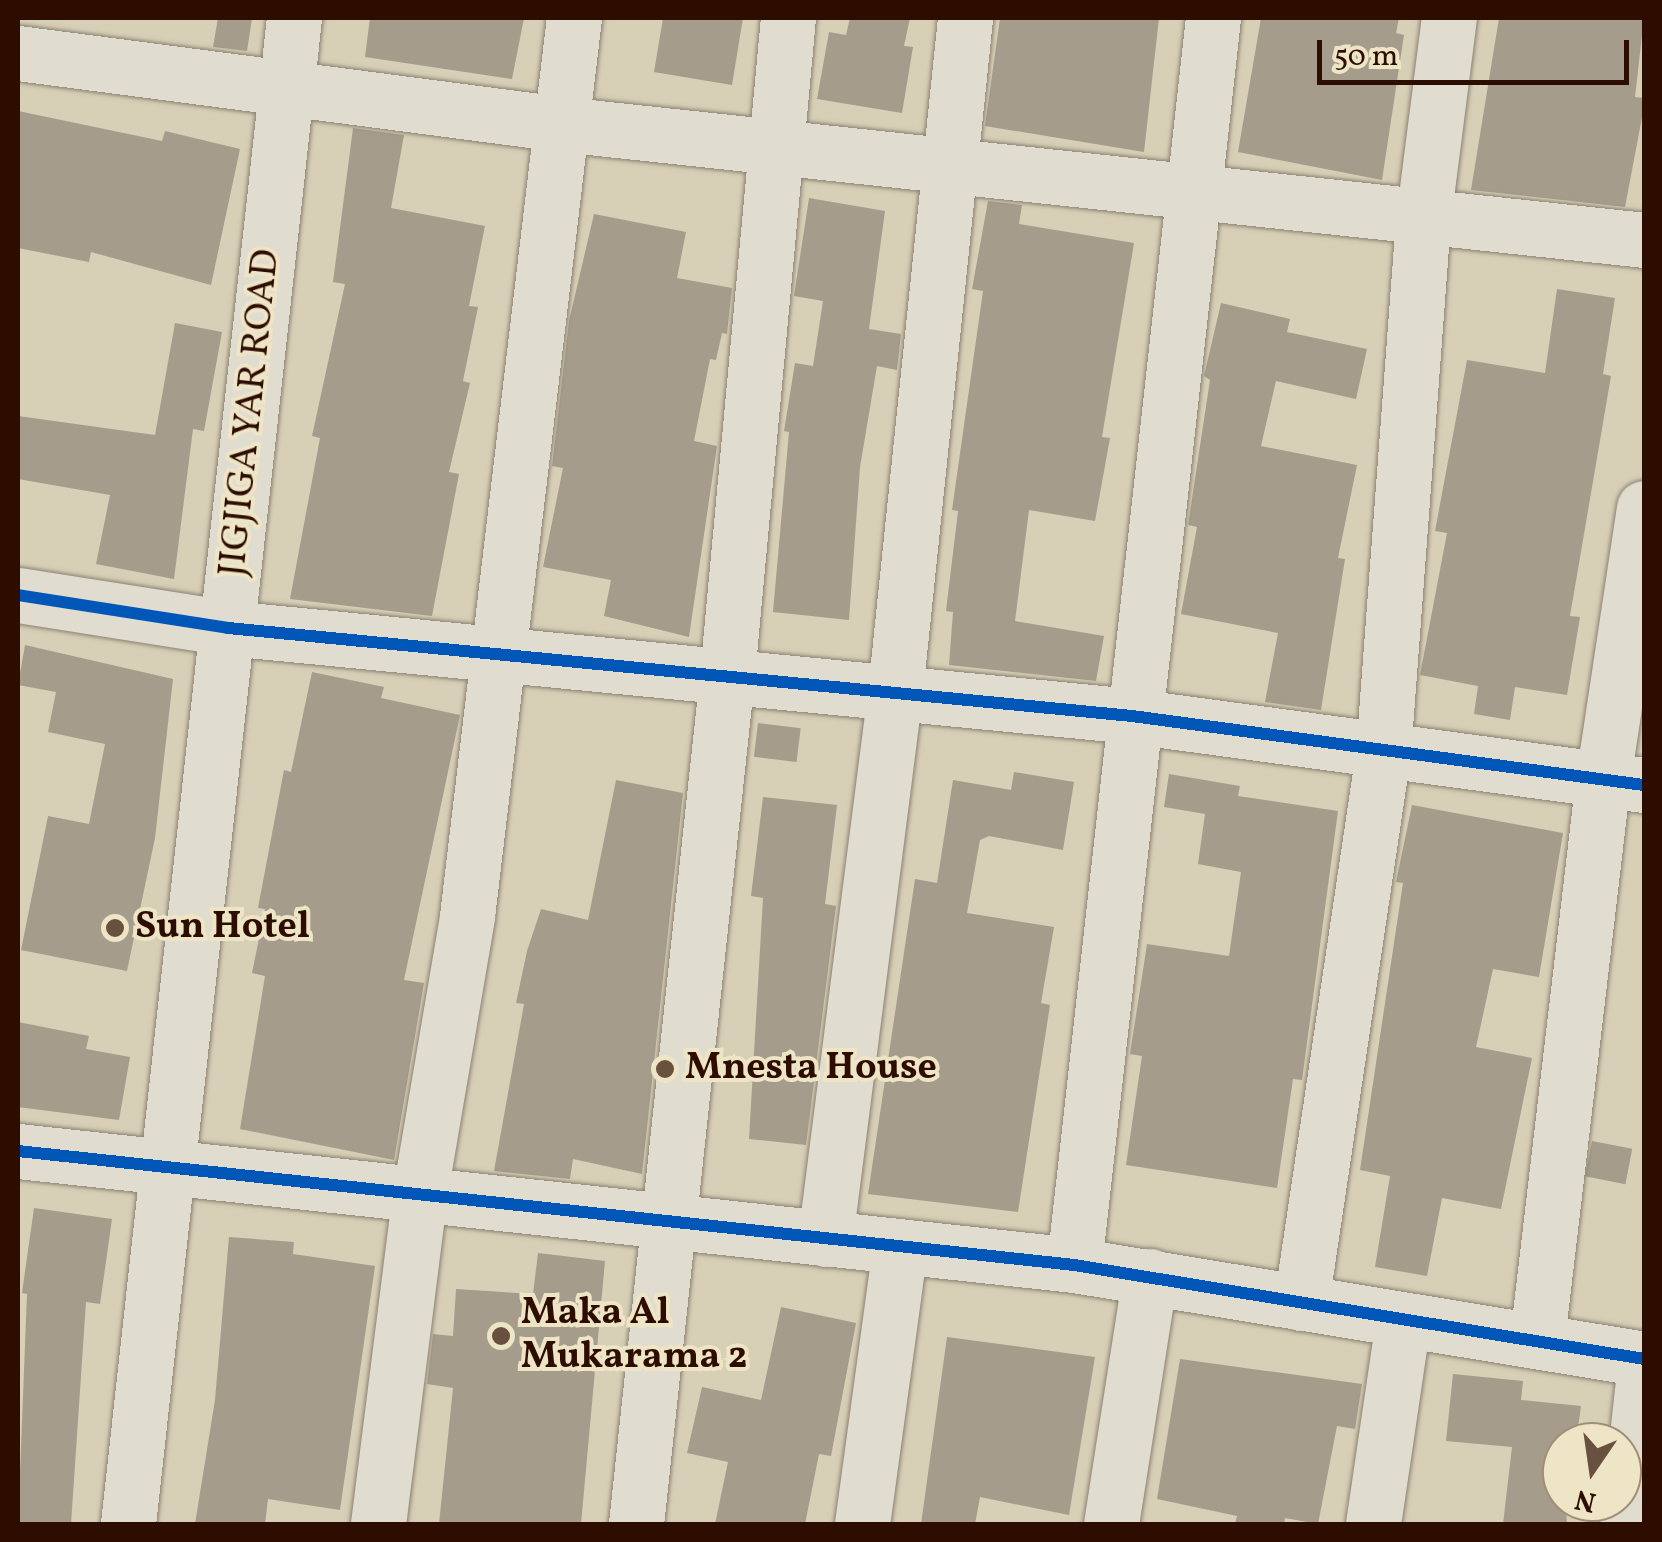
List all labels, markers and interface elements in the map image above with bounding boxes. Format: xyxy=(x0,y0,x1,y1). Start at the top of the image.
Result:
scale bar xyxy=(1322,20,1634,82)
text: 50 m xyxy=(1334,36,1398,78)
street label: JIGJIGA YAR ROAD xyxy=(211,247,291,579)
place label: Sun Hotel xyxy=(135,905,310,951)
marker: Sun Hotel xyxy=(104,917,126,939)
place label: Mnesta House xyxy=(685,1046,937,1092)
marker: Mnesta House xyxy=(654,1058,676,1080)
place label: Maka Al Mukarama 2 xyxy=(521,1291,748,1380)
marker: Maka Al Mukarama 2 xyxy=(490,1325,512,1347)
north arrow xyxy=(1542,1422,1642,1522)
text: N xyxy=(1571,1478,1600,1521)

